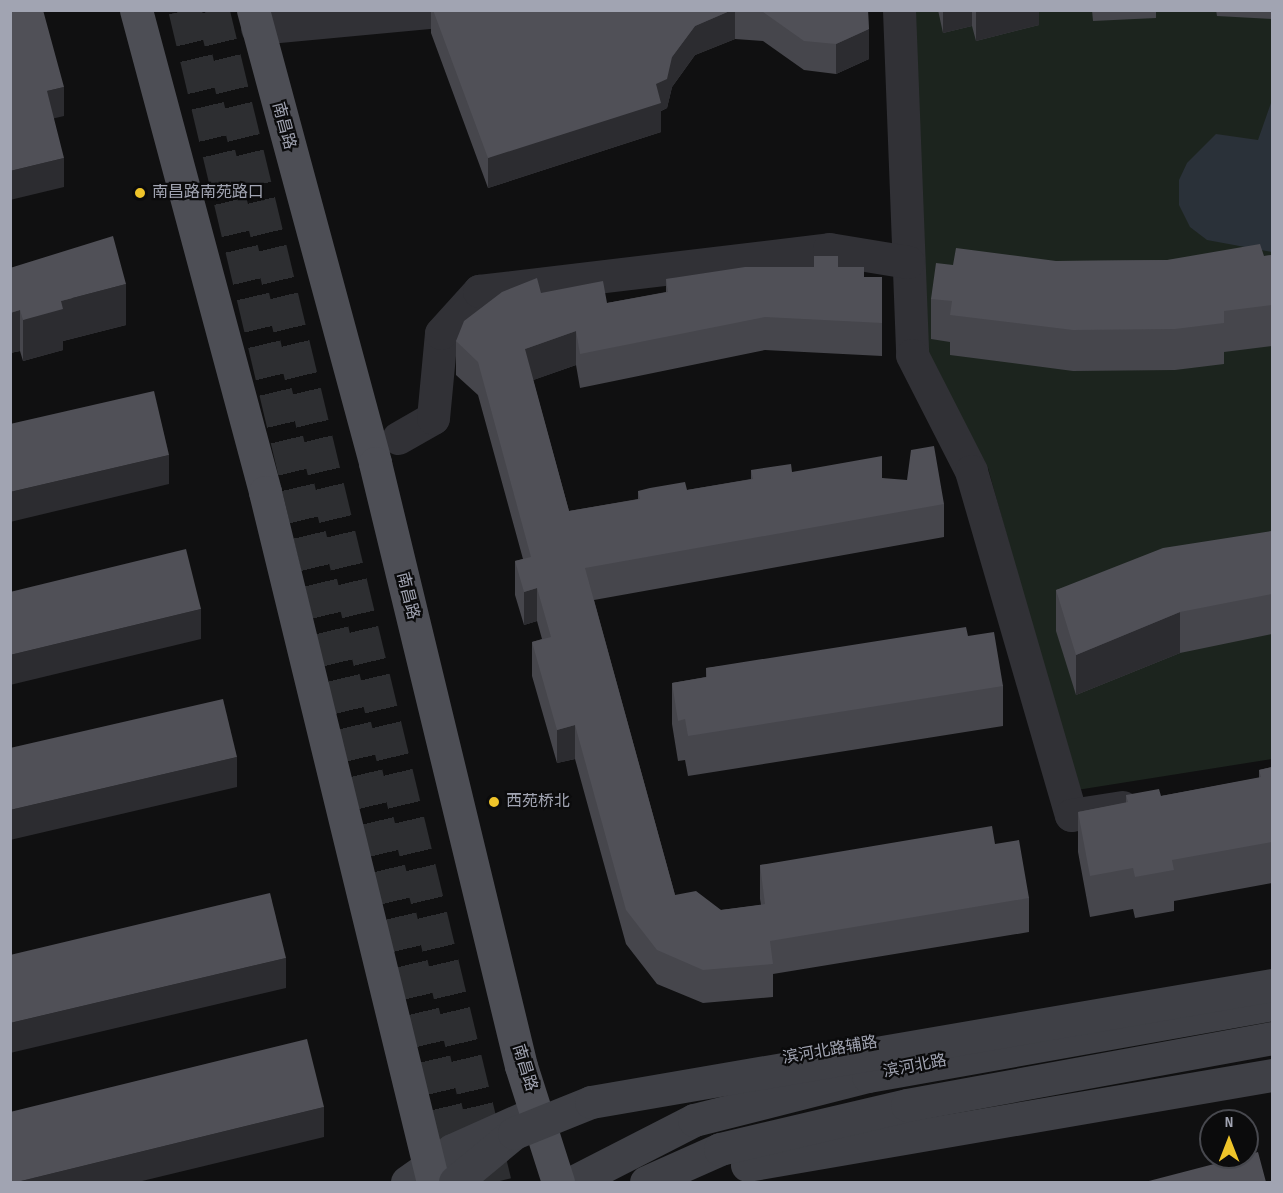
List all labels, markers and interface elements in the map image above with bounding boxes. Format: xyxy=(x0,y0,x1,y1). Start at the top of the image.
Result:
street label: 南昌路 xyxy=(268,100,298,152)
place label: 南昌路南苑路口 xyxy=(152,183,264,203)
marker: 南昌路南苑路口 xyxy=(133,186,147,200)
street label: 南昌路 xyxy=(392,570,422,622)
place label: 西苑桥北 xyxy=(506,792,570,812)
marker: 西苑桥北 xyxy=(487,795,501,809)
street label: 滨河北路辅路 xyxy=(781,1033,879,1069)
street label: 南昌路 xyxy=(508,1042,540,1094)
street label: 滨河北路 xyxy=(882,1051,948,1083)
north arrow xyxy=(1199,1109,1259,1169)
text: N xyxy=(1225,1113,1233,1132)

